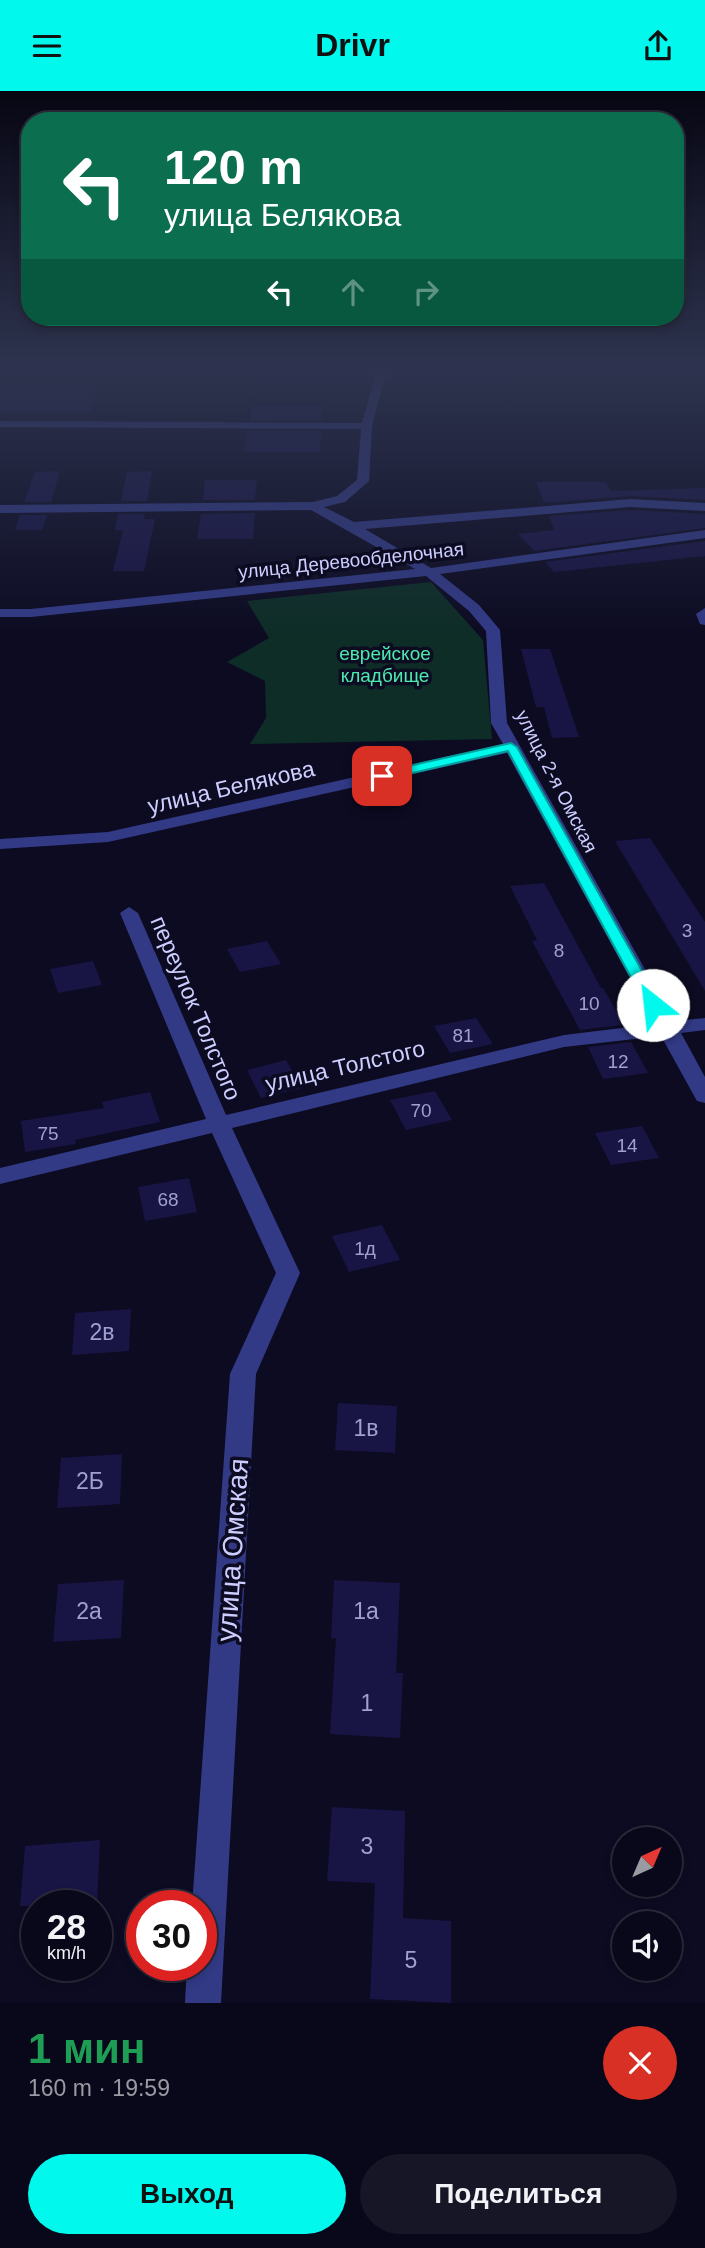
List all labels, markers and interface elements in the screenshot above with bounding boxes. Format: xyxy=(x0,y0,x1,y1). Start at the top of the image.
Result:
icon: menu xyxy=(28,27,66,65)
text: Drivr xyxy=(315,27,390,63)
icon: share xyxy=(639,27,677,65)
icon: left xyxy=(49,140,140,231)
text: 120 m xyxy=(164,140,303,194)
text: улица Белякова xyxy=(164,197,401,233)
icon: left xyxy=(261,273,299,311)
icon: ahead xyxy=(334,273,372,311)
icon: right xyxy=(407,273,445,311)
street label: улица Деревообделочная xyxy=(237,538,465,583)
park label: еврейское кладбище xyxy=(339,643,431,686)
street label: улица 2-я Омская xyxy=(512,707,602,856)
pin xyxy=(352,746,412,806)
street label: улица Белякова xyxy=(145,755,317,819)
icon: arrive xyxy=(363,757,401,795)
street label: переулок Толстого xyxy=(145,912,247,1104)
house number: 3 xyxy=(682,920,692,941)
house number: 8 xyxy=(554,940,564,961)
position arrow xyxy=(616,968,690,1042)
house number: 10 xyxy=(578,993,600,1014)
house number: 81 xyxy=(452,1025,474,1046)
street label: улица Толстого xyxy=(263,1035,427,1097)
house number: 12 xyxy=(607,1051,629,1072)
house number: 70 xyxy=(410,1100,432,1121)
house number: 75 xyxy=(37,1123,59,1144)
house number: 14 xyxy=(616,1135,638,1156)
house number: 68 xyxy=(157,1189,179,1210)
house number: 1д xyxy=(354,1238,376,1259)
house number: 2в xyxy=(89,1319,115,1345)
house number: 1в xyxy=(353,1415,379,1441)
street label: улица Омская xyxy=(211,1457,254,1643)
house number: 2Б xyxy=(76,1468,104,1494)
house number: 2а xyxy=(76,1598,102,1624)
house number: 1а xyxy=(353,1598,379,1624)
house number: 1 xyxy=(361,1690,373,1716)
north arrow xyxy=(612,1827,682,1897)
map controls xyxy=(612,1827,682,1981)
house number: 3 xyxy=(361,1833,373,1859)
speed limit sign: 30 xyxy=(126,1890,217,1981)
text: 28 xyxy=(47,1907,86,1946)
button: sound xyxy=(612,1911,682,1981)
text: km/h xyxy=(47,1943,86,1963)
house number: 5 xyxy=(405,1947,417,1973)
text: 1 мин xyxy=(28,2025,145,2072)
button: close xyxy=(603,2026,677,2100)
text: 160 m · 19:59 xyxy=(28,2075,170,2101)
button: Выход xyxy=(28,2154,346,2234)
button: Поделиться xyxy=(360,2154,677,2234)

